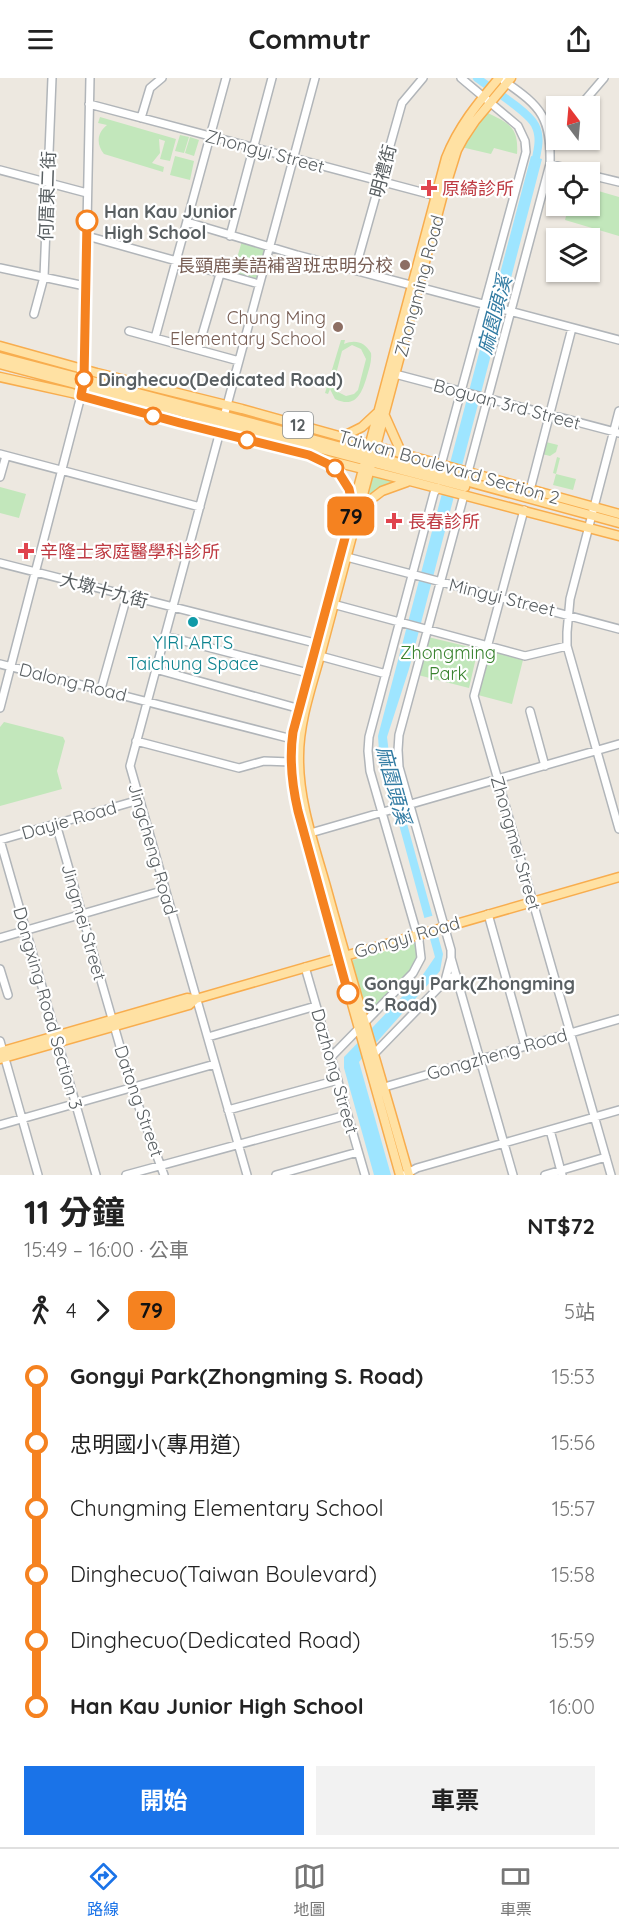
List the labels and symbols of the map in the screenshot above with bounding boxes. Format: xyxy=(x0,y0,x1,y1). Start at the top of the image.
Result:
north arrow xyxy=(546,96,600,150)
street label: Zhongyi Street xyxy=(203,124,327,178)
street label: 明禮街 xyxy=(365,142,401,200)
street label: 何厝東二街 xyxy=(34,151,60,241)
place label: 原綺診所 xyxy=(442,177,514,200)
marker: 原綺診所 xyxy=(420,179,438,197)
place label: Han Kau Junior High School xyxy=(104,200,237,244)
marker: Han Kau Junior High School xyxy=(76,210,98,232)
street label: Zhongming Road xyxy=(389,213,449,359)
place label: 長頸鹿美語補習班忠明分校 xyxy=(177,254,393,277)
marker: 長頸鹿美語補習班忠明分校 xyxy=(398,258,412,272)
water label: 麻園頭溪 xyxy=(472,270,517,357)
place label: Chung Ming Elementary School xyxy=(170,306,326,350)
marker: Chung Ming Elementary School xyxy=(331,320,345,334)
place label: Dinghecuo(Dedicated Road) xyxy=(98,368,343,391)
marker: Dinghecuo(Dedicated Road) xyxy=(75,370,93,388)
street label: Boguan 3rd Street xyxy=(431,373,583,435)
unlabelled marker xyxy=(144,407,162,425)
road number: 12 xyxy=(283,412,313,438)
street label: Taiwan Boulevard Section 2 xyxy=(336,424,562,510)
unlabelled marker xyxy=(238,431,256,449)
unlabelled marker xyxy=(326,459,344,477)
line badge: 79 xyxy=(324,496,378,536)
place label: 長春診所 xyxy=(408,510,480,533)
marker: 長春診所 xyxy=(385,512,403,530)
place label: 辛隆士家庭醫學科診所 xyxy=(40,540,220,563)
marker: 辛隆士家庭醫學科診所 xyxy=(17,542,35,560)
street label: 大墩十九街 xyxy=(58,567,150,613)
street label: Mingyi Street xyxy=(447,573,557,621)
marker: YIRI ARTS Taichung Space xyxy=(186,615,200,629)
place label: YIRI ARTS Taichung Space xyxy=(127,631,259,675)
park label: Zhongming Park xyxy=(400,641,496,685)
street label: Dalong Road xyxy=(17,658,129,706)
water label: 麻園頭溪 xyxy=(372,743,417,830)
street label: Zhongmei Street xyxy=(486,773,546,913)
street label: Jingcheng Road xyxy=(123,780,183,918)
street label: Dayie Road xyxy=(19,795,119,845)
street label: Jingmei Street xyxy=(56,861,112,983)
street label: Dongxing Road Section 3 xyxy=(8,904,88,1112)
street label: Gongyi Road xyxy=(352,911,462,963)
place label: Gongyi Park(Zhongming S. Road) xyxy=(364,972,575,1016)
marker: Gongyi Park(Zhongming S. Road) xyxy=(337,982,359,1004)
street label: Dazhong Street xyxy=(306,1006,364,1136)
street label: Gongzheng Road xyxy=(424,1023,570,1085)
street label: Datong Street xyxy=(109,1042,169,1160)

